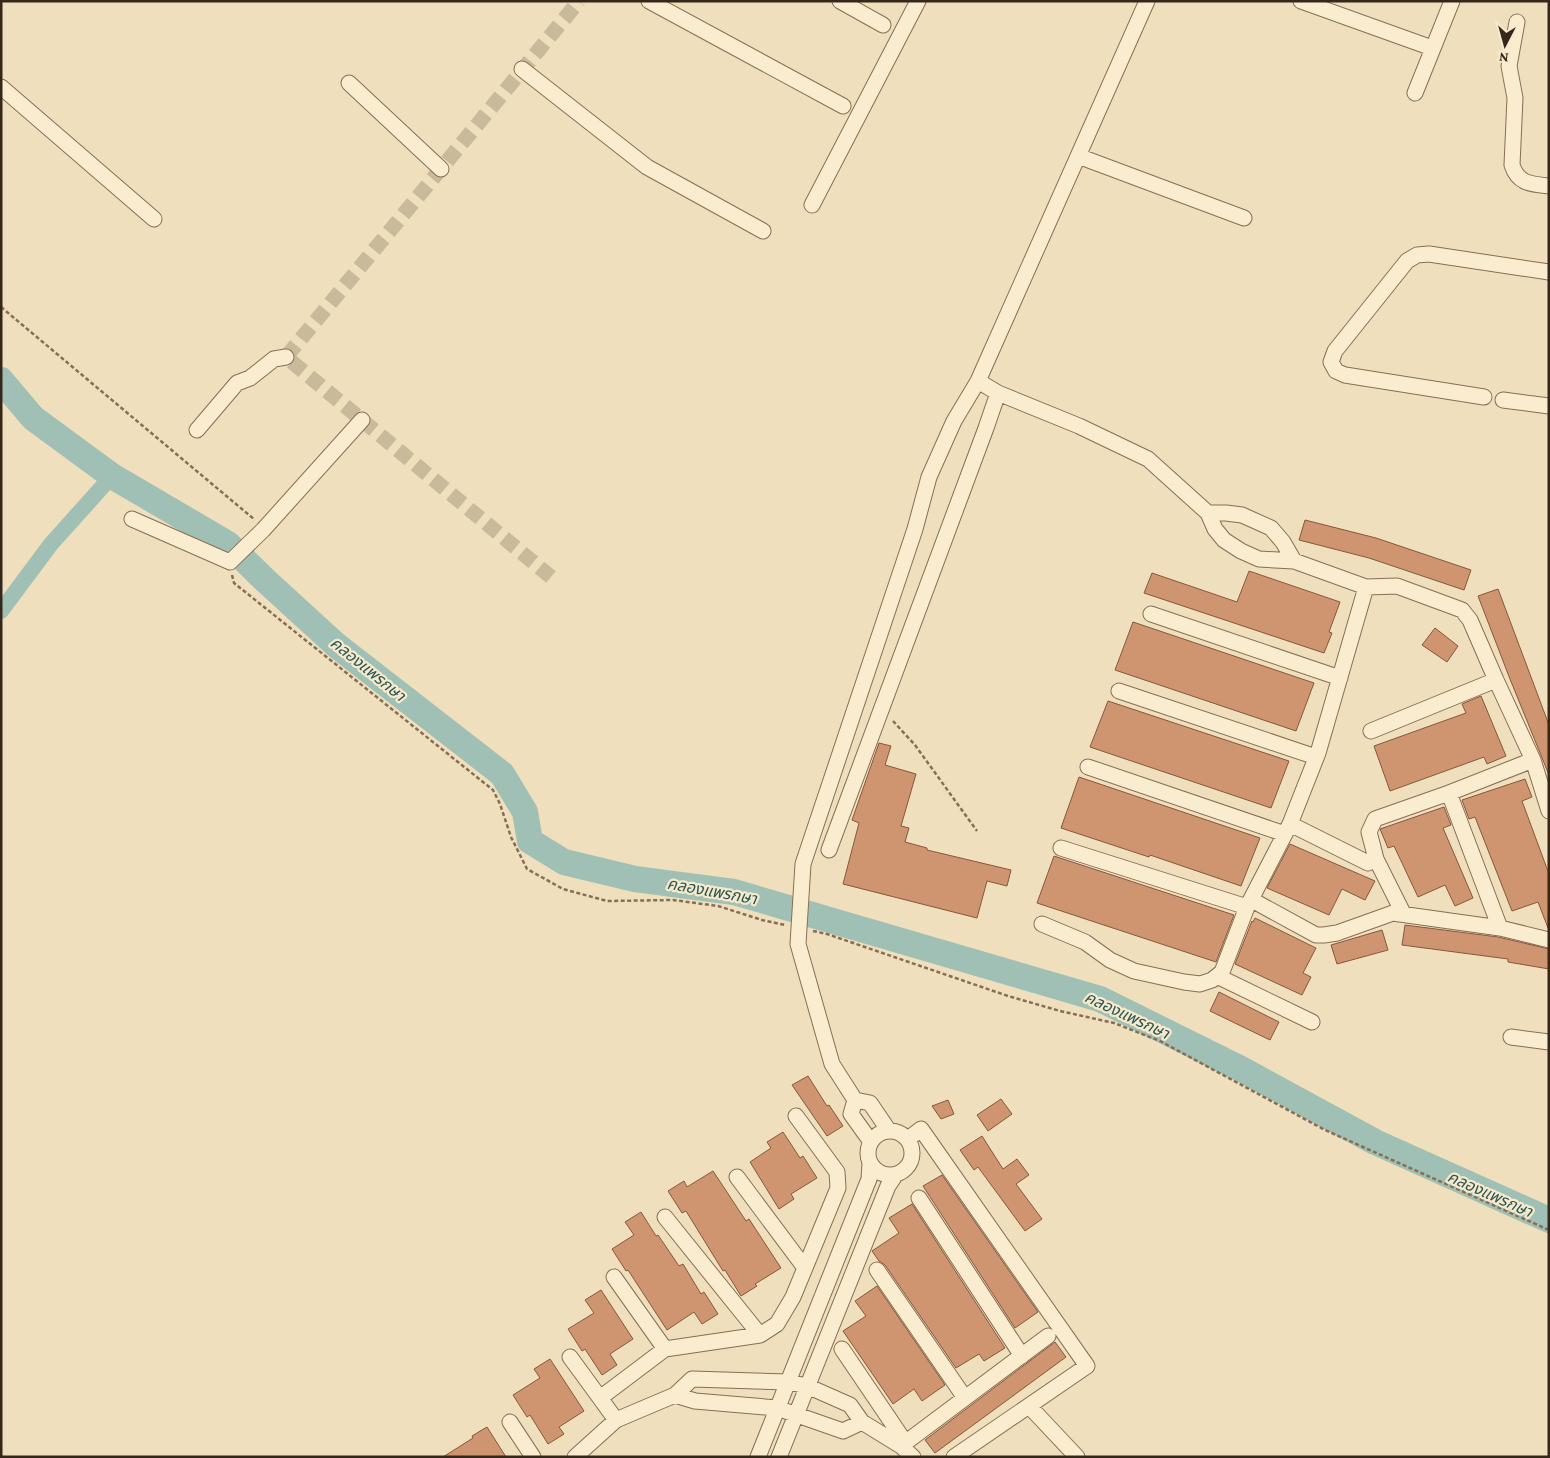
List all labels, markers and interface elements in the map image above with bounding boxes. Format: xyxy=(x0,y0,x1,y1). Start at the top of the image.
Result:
north arrow xyxy=(1480,20,1530,70)
text: N xyxy=(1498,49,1509,66)
water label: คลองแพรกษา xyxy=(327,634,410,705)
water label: คลองแพรกษา xyxy=(666,875,760,908)
water label: คลองแพรกษา xyxy=(1082,988,1173,1043)
water label: คลองแพรกษา xyxy=(1445,1168,1536,1221)

